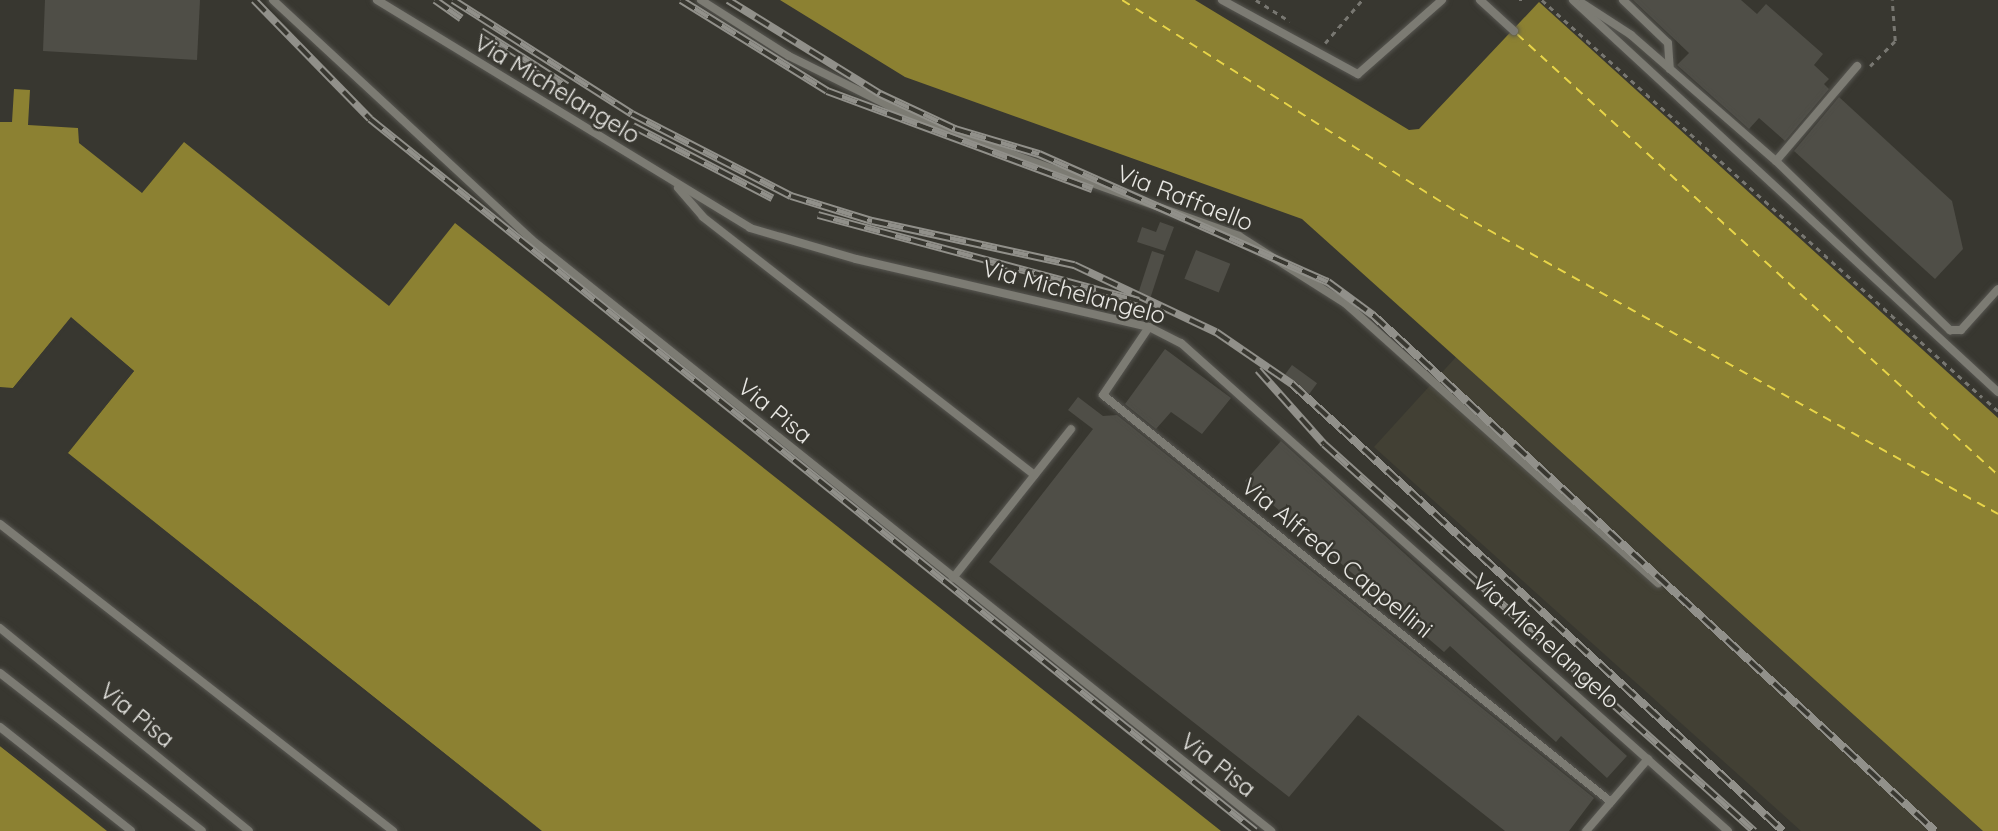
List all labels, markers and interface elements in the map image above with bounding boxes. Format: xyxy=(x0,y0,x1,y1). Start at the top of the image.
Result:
street label: Via Michelangelo xyxy=(469,28,645,150)
street label: Via Raffaello xyxy=(1113,159,1257,237)
street label: Via Michelangelo xyxy=(979,254,1169,330)
street label: Via Pisa xyxy=(732,372,818,450)
street label: Via Alfredo Cappellini xyxy=(1236,472,1438,644)
street label: Via Michelangelo xyxy=(1466,567,1626,715)
street label: Via Pisa xyxy=(94,676,180,754)
street label: Via Pisa xyxy=(1175,727,1261,803)

